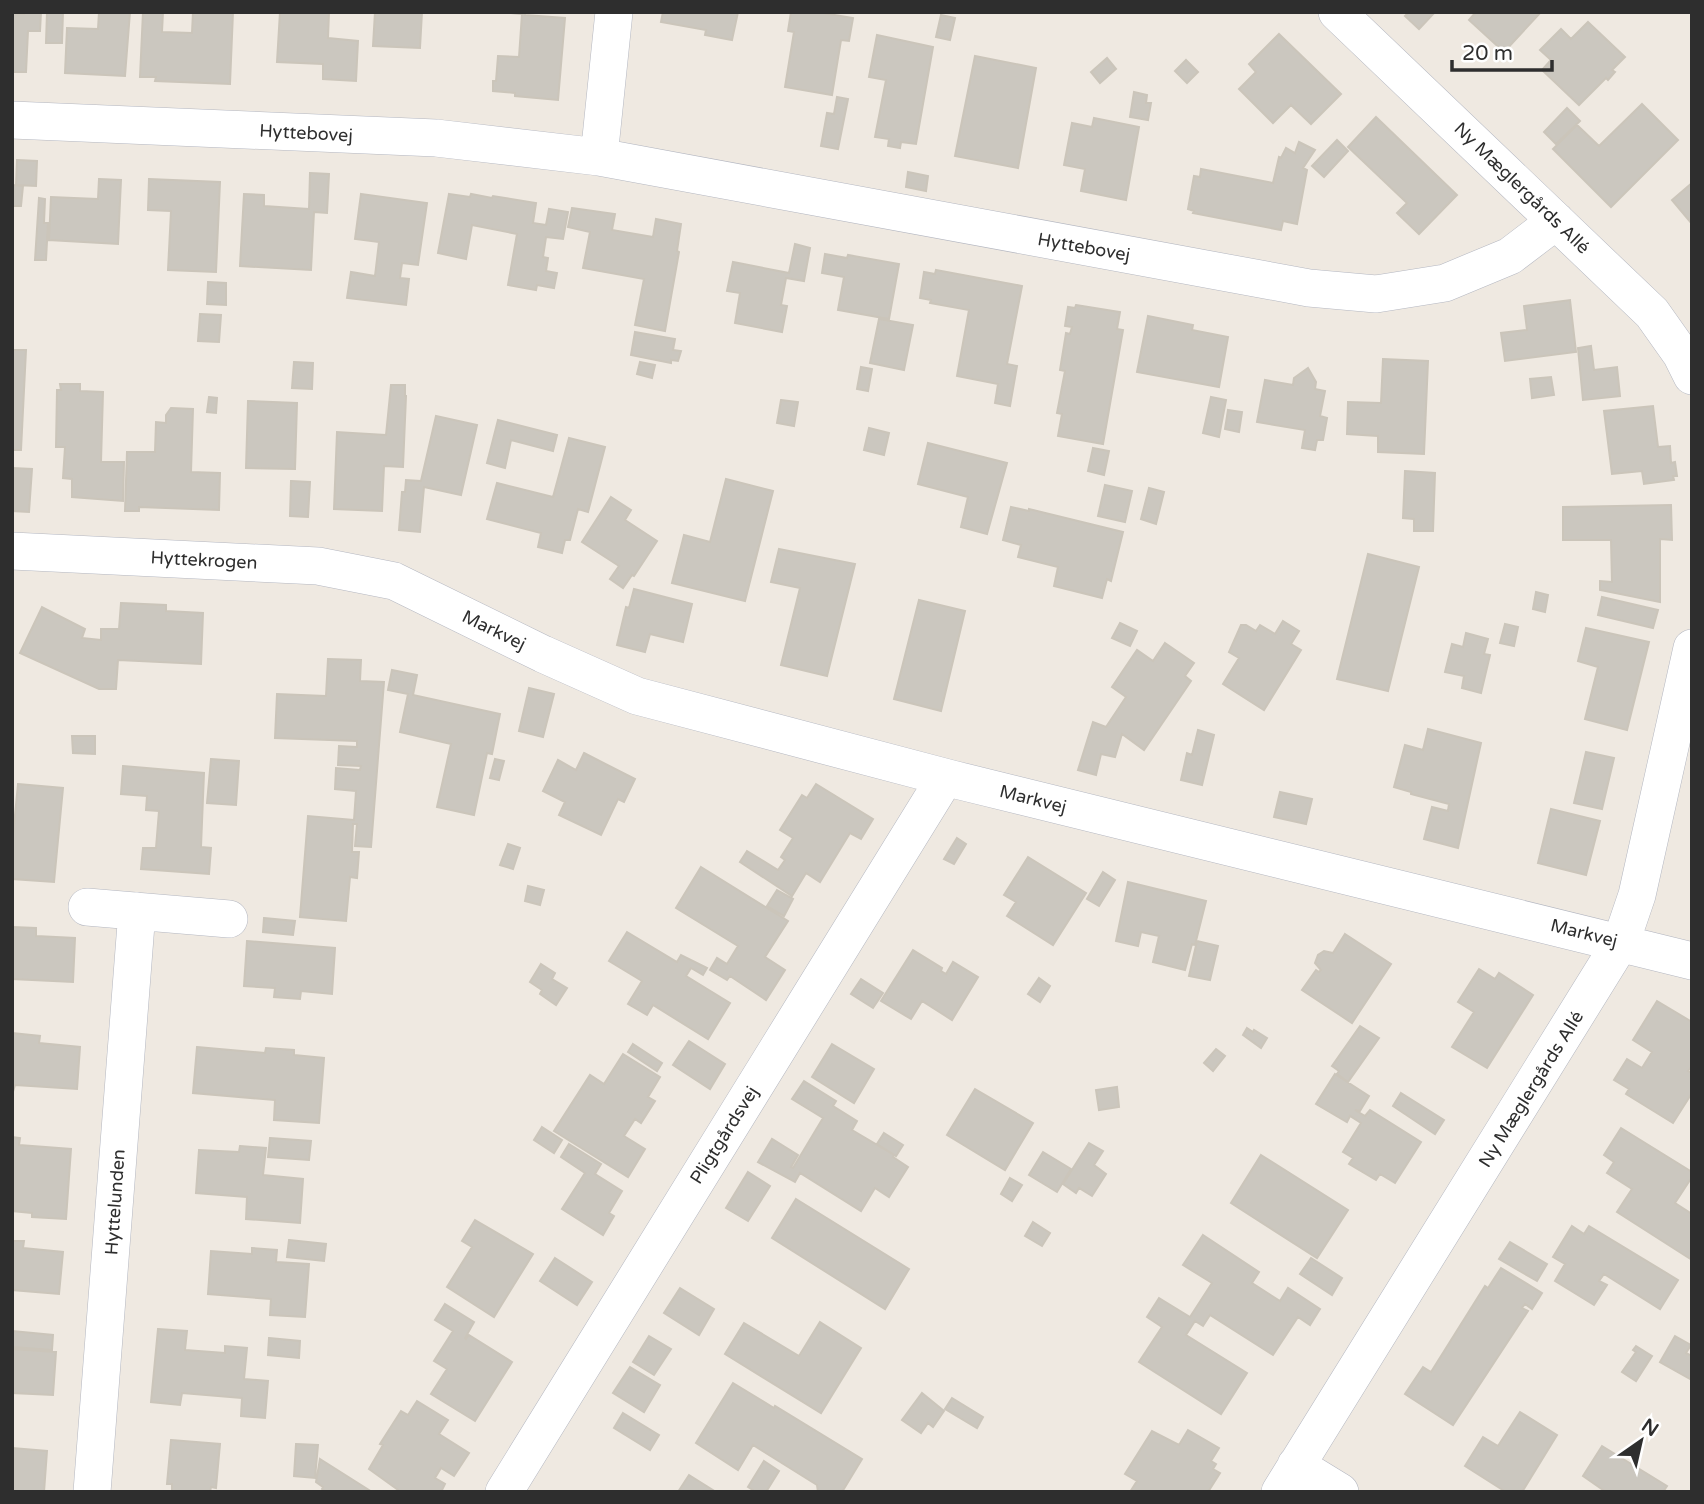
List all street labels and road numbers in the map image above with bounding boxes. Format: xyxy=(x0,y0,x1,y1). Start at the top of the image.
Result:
street label: Ny Mæglergårds Allé xyxy=(1450,117,1594,259)
street label: Hyttebovej xyxy=(259,120,353,146)
street label: Hyttebovej xyxy=(1036,228,1132,266)
street label: Hyttekrogen xyxy=(150,546,258,574)
street label: Markvej xyxy=(458,605,530,655)
street label: Markvej xyxy=(997,780,1069,818)
street label: Markvej xyxy=(1548,914,1620,952)
street label: Ny Mæglergårds Allé xyxy=(1474,1007,1588,1171)
street label: Pligtgårdsvej xyxy=(685,1082,763,1188)
street label: Hyttelunden xyxy=(100,1148,130,1256)

